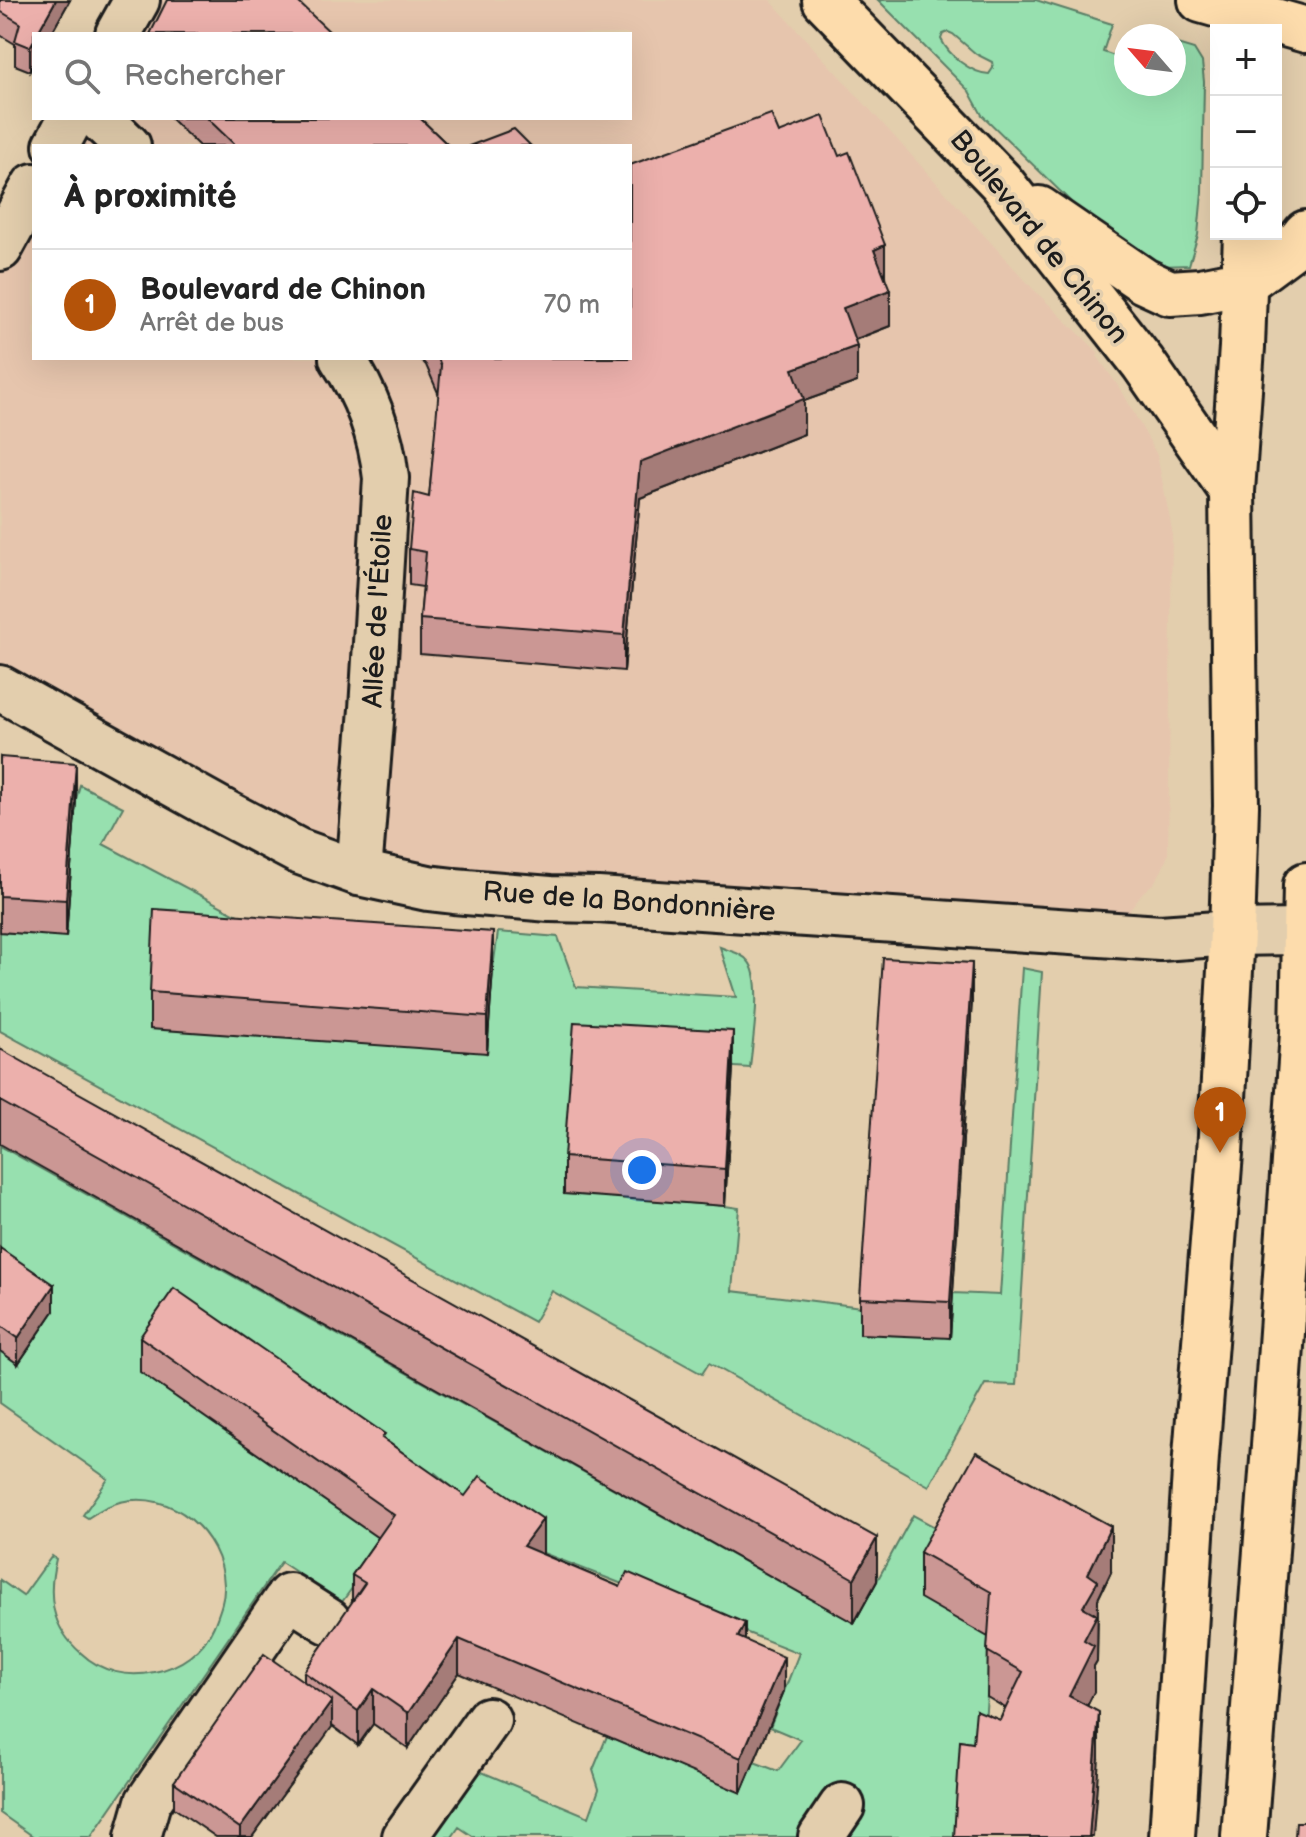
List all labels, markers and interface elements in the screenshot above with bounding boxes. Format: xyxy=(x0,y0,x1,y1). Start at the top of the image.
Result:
north arrow xyxy=(1114,24,1186,96)
map controls xyxy=(1210,24,1282,240)
button: + xyxy=(1210,24,1282,96)
search box xyxy=(32,32,632,120)
icon: search xyxy=(60,54,104,98)
text: Rechercher xyxy=(124,58,285,94)
button: − xyxy=(1210,96,1282,168)
street label: Boulevard de Chinon xyxy=(943,124,1135,350)
button: locate xyxy=(1210,168,1282,240)
text: À proximité xyxy=(64,176,237,217)
text: Boulevard de Chinon xyxy=(140,272,426,308)
text: 1 xyxy=(85,290,95,321)
text: 70 m xyxy=(543,290,600,321)
text: Arrêt de bus xyxy=(140,308,284,339)
street label: Allée de l'Étoile xyxy=(355,513,400,709)
street label: Rue de la Bondonnière xyxy=(482,875,776,929)
pin: 1 xyxy=(1194,1087,1246,1153)
your location xyxy=(622,1150,662,1190)

